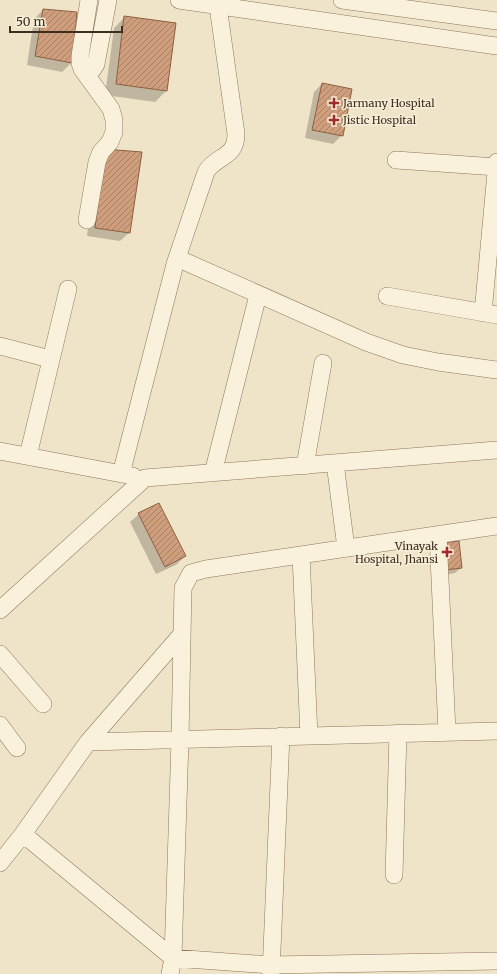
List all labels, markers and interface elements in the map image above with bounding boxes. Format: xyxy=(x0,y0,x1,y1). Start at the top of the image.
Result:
scale bar xyxy=(10,8,122,34)
text: 50 m xyxy=(16,14,45,29)
place label: Jarmany Hospital xyxy=(342,96,435,110)
marker: Jarmany Hospital xyxy=(328,97,340,109)
place label: Jistic Hospital xyxy=(342,113,417,127)
marker: Jistic Hospital xyxy=(328,114,340,126)
place label: Vinayak Hospital, Jhansi xyxy=(355,539,438,566)
marker: Vinayak Hospital, Jhansi xyxy=(441,546,453,558)

